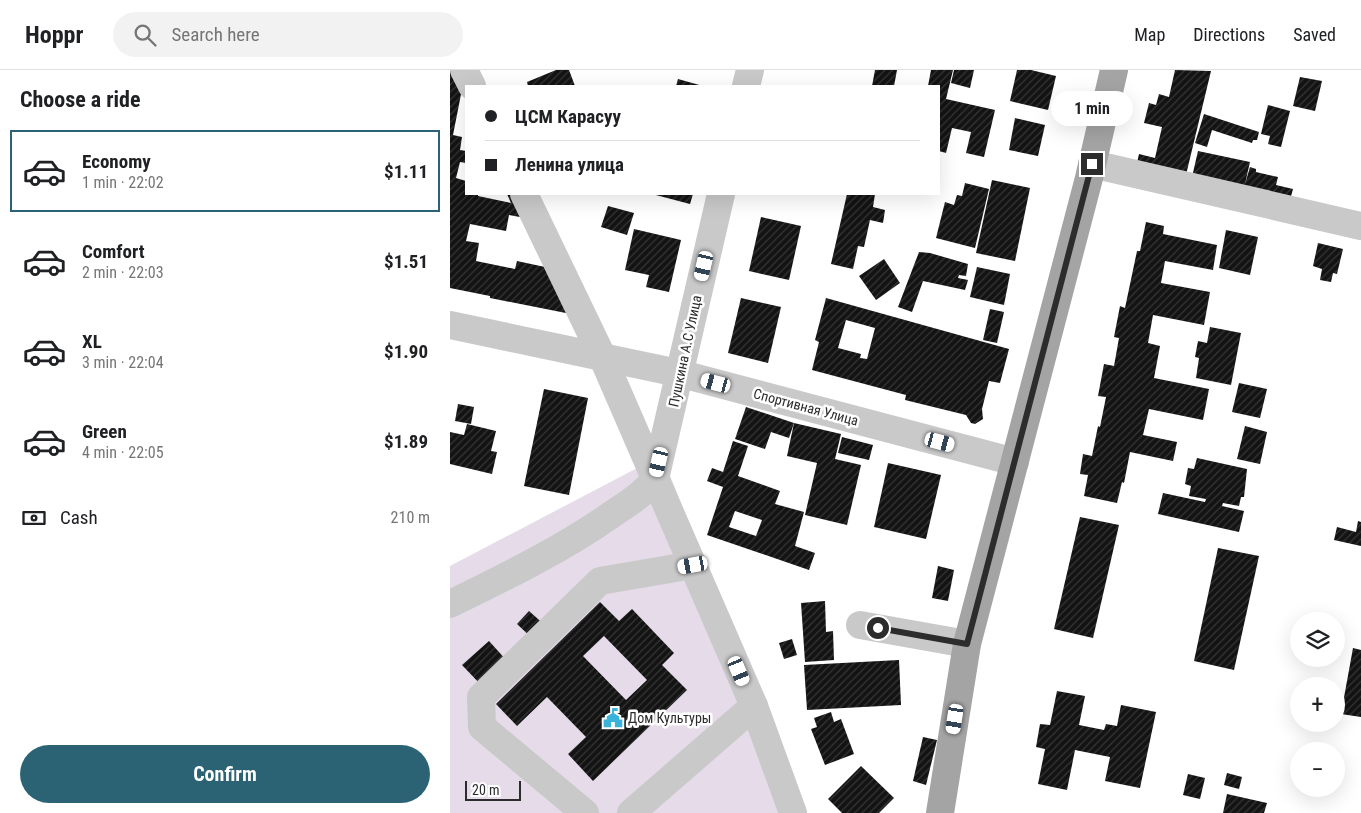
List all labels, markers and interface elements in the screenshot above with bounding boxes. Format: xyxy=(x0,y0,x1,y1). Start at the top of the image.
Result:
search box xyxy=(113,12,463,57)
text: Hoppr xyxy=(25,21,83,49)
icon: search xyxy=(131,21,159,49)
text: Search here xyxy=(171,23,260,46)
text: Map xyxy=(1134,24,1165,45)
text: Directions xyxy=(1193,24,1265,45)
text: Saved xyxy=(1293,24,1336,45)
text: Choose a ride xyxy=(20,87,141,112)
callout: 1 min xyxy=(1051,92,1133,126)
text: 1 min xyxy=(1074,99,1110,118)
text: ЦСМ Карасуу xyxy=(515,105,621,128)
icon: car xyxy=(22,149,67,194)
text: Economy xyxy=(82,150,151,173)
text: Ленина улица xyxy=(515,153,624,176)
route end xyxy=(1081,153,1103,175)
text: $1.11 xyxy=(384,160,428,183)
text: 1 min · 22:02 xyxy=(82,173,164,192)
icon: car xyxy=(22,239,67,284)
text: Comfort xyxy=(82,240,145,263)
text: $1.51 xyxy=(384,250,428,273)
car xyxy=(693,250,714,282)
text: 2 min · 22:03 xyxy=(82,263,164,282)
street label: Пушкина А.С Улица xyxy=(665,294,705,408)
icon: car xyxy=(22,329,67,374)
text: XL xyxy=(82,330,102,353)
text: $1.90 xyxy=(384,340,428,363)
text: 3 min · 22:04 xyxy=(82,353,164,372)
car xyxy=(699,372,732,394)
street label: Спортивная Улица xyxy=(752,385,860,429)
icon: car xyxy=(22,419,67,464)
text: Green xyxy=(82,420,127,443)
text: $1.89 xyxy=(384,430,428,453)
car xyxy=(923,431,956,453)
text: 4 min · 22:05 xyxy=(82,443,164,462)
car xyxy=(648,446,669,478)
icon: cash xyxy=(20,504,48,532)
text: Cash xyxy=(60,506,98,529)
text: 210 m xyxy=(391,508,430,527)
car xyxy=(676,555,709,575)
map controls xyxy=(1290,612,1345,797)
button: layers xyxy=(1290,612,1345,667)
route start xyxy=(867,617,889,639)
car xyxy=(726,654,751,688)
button: + xyxy=(1290,677,1345,732)
car xyxy=(945,703,964,735)
public building icon: Дом Культуры xyxy=(602,707,624,729)
place label: Дом Культуры xyxy=(628,710,711,726)
button: − xyxy=(1290,742,1345,797)
button: Confirm xyxy=(20,745,430,803)
scale bar xyxy=(465,778,521,801)
text: 20 m xyxy=(472,782,500,798)

